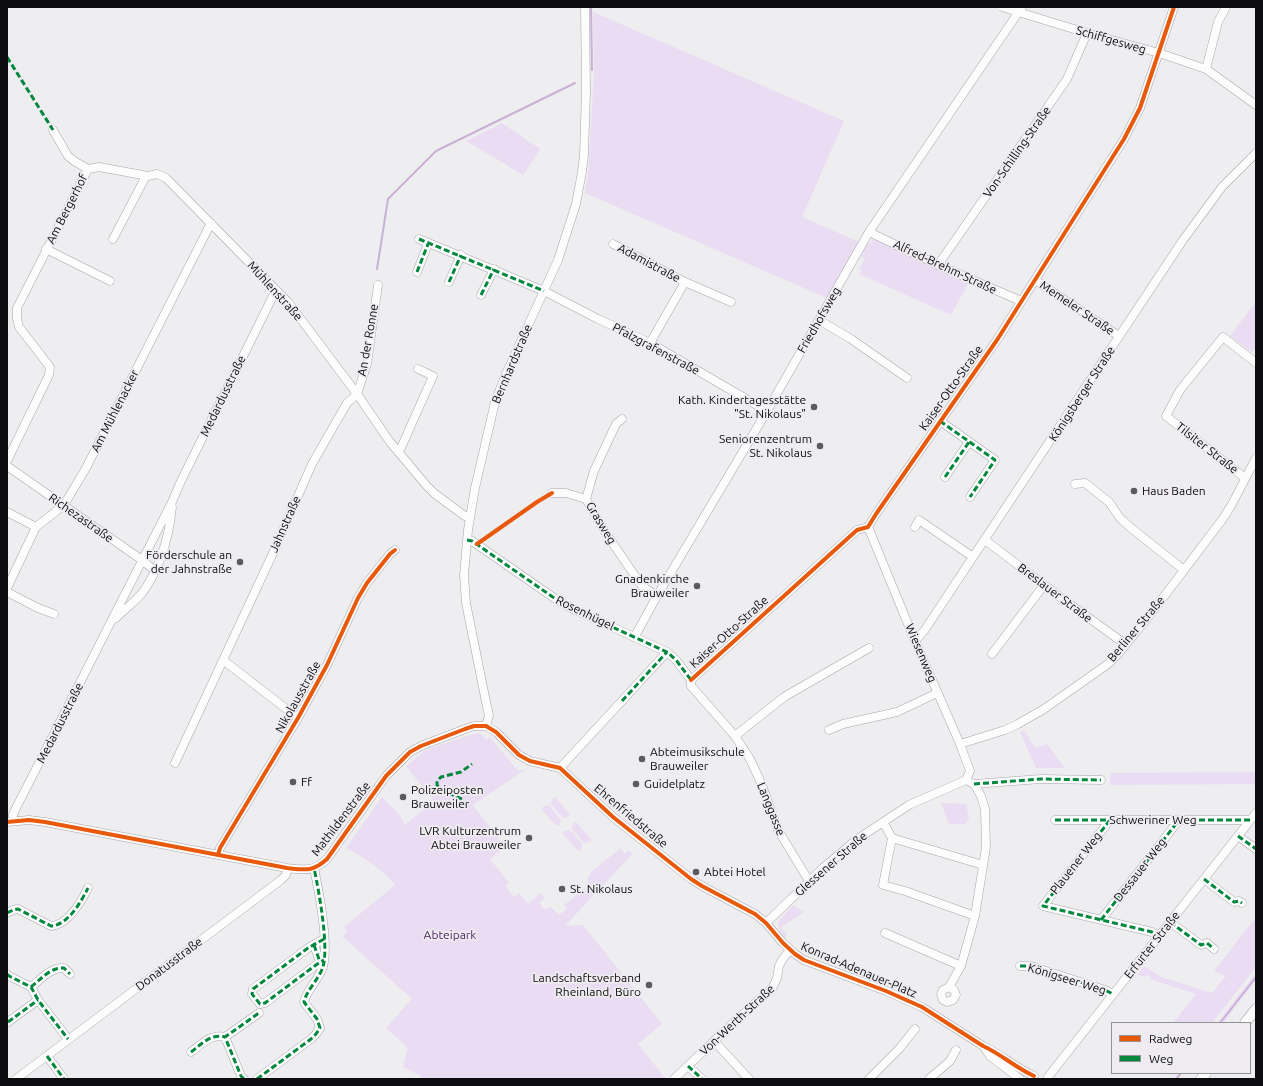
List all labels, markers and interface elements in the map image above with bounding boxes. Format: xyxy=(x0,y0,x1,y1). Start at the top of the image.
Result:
street label: Schiffgesweg xyxy=(1074,23,1148,57)
street label: Von-Schilling-Straße xyxy=(980,104,1054,200)
street label: Am Bergerhof xyxy=(43,172,91,246)
street label: Alfred-Brehm-Straße xyxy=(891,237,999,297)
street label: Adamistraße xyxy=(615,241,683,285)
street label: Mühlenstraße xyxy=(244,258,306,324)
street label: Memeler Straße xyxy=(1037,278,1117,338)
street label: Friedhofsweg xyxy=(794,284,844,356)
street label: An der Ronne xyxy=(355,303,381,377)
street label: Pfalzgrafenstraße xyxy=(610,320,702,378)
street label: Bernhardstraße xyxy=(489,322,535,406)
street label: Kaiser-Otto-Straße xyxy=(916,343,986,433)
street label: Königsberger Straße xyxy=(1046,344,1118,444)
street label: Medardusstraße xyxy=(197,353,249,439)
street label: Am Mühlenacker xyxy=(88,367,142,455)
place label: Kath. Kindertagesstätte "St. Nikolaus" xyxy=(678,393,806,421)
marker: Kath. Kindertagesstätte "St. Nikolaus" xyxy=(809,402,819,412)
street label: Tilsiter Straße xyxy=(1173,419,1241,477)
place label: Seniorenzentrum St. Nikolaus xyxy=(719,432,812,460)
marker: Seniorenzentrum St. Nikolaus xyxy=(815,441,825,451)
place label: Haus Baden xyxy=(1142,484,1206,498)
marker: Haus Baden xyxy=(1129,486,1139,496)
street label: Richezastraße xyxy=(46,490,116,546)
street label: Jahnstraße xyxy=(266,494,304,554)
street label: Grasweg xyxy=(583,499,619,547)
place label: Förderschule an der Jahnstraße xyxy=(146,548,232,576)
marker: Förderschule an der Jahnstraße xyxy=(235,557,245,567)
street label: Breslauer Straße xyxy=(1015,560,1095,626)
place label: Gnadenkirche Brauweiler xyxy=(615,572,689,600)
marker: Gnadenkirche Brauweiler xyxy=(692,581,702,591)
street label: Rosenhügel xyxy=(553,593,617,633)
street label: Kaiser-Otto-Straße xyxy=(687,593,771,671)
street label: Berliner Straße xyxy=(1104,593,1168,665)
street label: Wiesenweg xyxy=(902,621,940,685)
street label: Nikolausstraße xyxy=(272,658,324,736)
street label: Medardusstraße xyxy=(34,680,86,766)
place label: Abteimusikschule Brauweiler xyxy=(650,745,745,773)
marker: Abteimusikschule Brauweiler xyxy=(637,754,647,764)
place label: Ff xyxy=(301,775,312,789)
marker: Ff xyxy=(288,777,298,787)
place label: Guidelplatz xyxy=(644,777,705,791)
street label: Mathildenstraße xyxy=(308,779,374,859)
marker: Guidelplatz xyxy=(631,779,641,789)
street label: Langgasse xyxy=(754,780,788,838)
street label: Ehrenfriedstraße xyxy=(591,781,671,851)
place label: Polizeiposten Brauweiler xyxy=(411,783,483,811)
marker: Polizeiposten Brauweiler xyxy=(398,792,408,802)
street label: Schweriner Weg xyxy=(1109,813,1197,827)
place label: LVR Kulturzentrum Abtei Brauweiler xyxy=(419,824,521,852)
street label: Glessener Straße xyxy=(792,829,870,899)
street label: Plauener Weg xyxy=(1047,829,1105,897)
marker: LVR Kulturzentrum Abtei Brauweiler xyxy=(524,833,534,843)
street label: Dessauer Weg xyxy=(1111,835,1169,905)
place label: Abtei Hotel xyxy=(704,865,766,879)
marker: Abtei Hotel xyxy=(691,867,701,877)
place label: St. Nikolaus xyxy=(570,882,633,896)
marker: St. Nikolaus xyxy=(557,884,567,894)
street label: Erfurter Straße xyxy=(1121,908,1183,982)
park label: Abteipark xyxy=(424,928,476,942)
street label: Donatusstraße xyxy=(133,934,205,994)
street label: Konrad-Adenauer-Platz xyxy=(799,939,919,1001)
street label: Königseer Weg xyxy=(1026,960,1108,998)
place label: Landschaftsverband Rheinland, Büro xyxy=(532,971,641,999)
marker: Landschaftsverband Rheinland, Büro xyxy=(644,980,654,990)
street label: Von-Werth-Straße xyxy=(697,982,777,1058)
legend xyxy=(1111,1022,1251,1074)
text: Radweg xyxy=(1149,1032,1192,1045)
text: Weg xyxy=(1149,1052,1173,1065)

